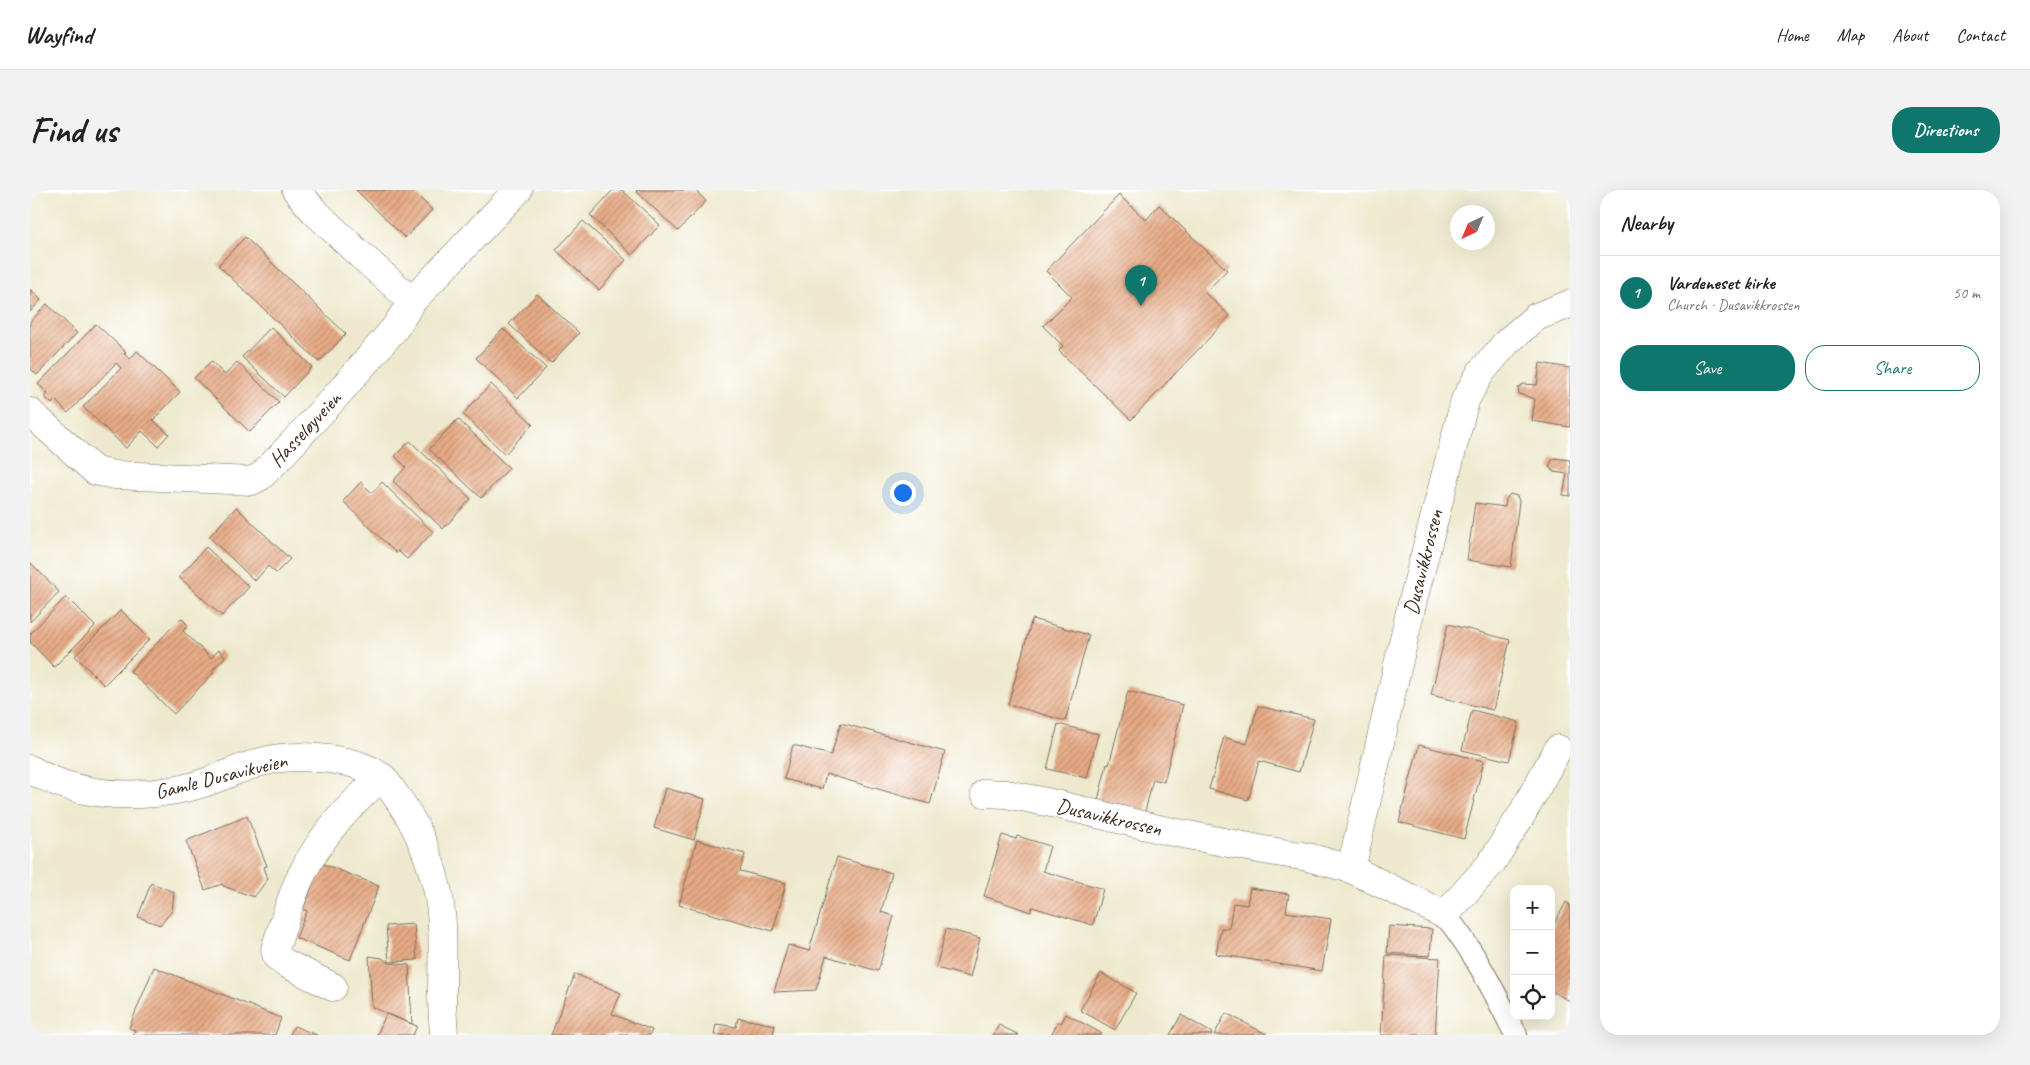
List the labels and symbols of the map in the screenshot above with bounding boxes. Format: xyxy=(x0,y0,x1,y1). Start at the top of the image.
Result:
north arrow xyxy=(1450,205,1495,250)
pin: 1 xyxy=(1125,265,1157,306)
street label: Hasseløyveien xyxy=(263,385,348,472)
your location xyxy=(890,480,916,506)
street label: Dusavikkrossen xyxy=(1397,506,1449,617)
street label: Gamle Dusavikveien xyxy=(152,747,290,805)
street label: Dusavikkrossen xyxy=(1054,792,1165,842)

